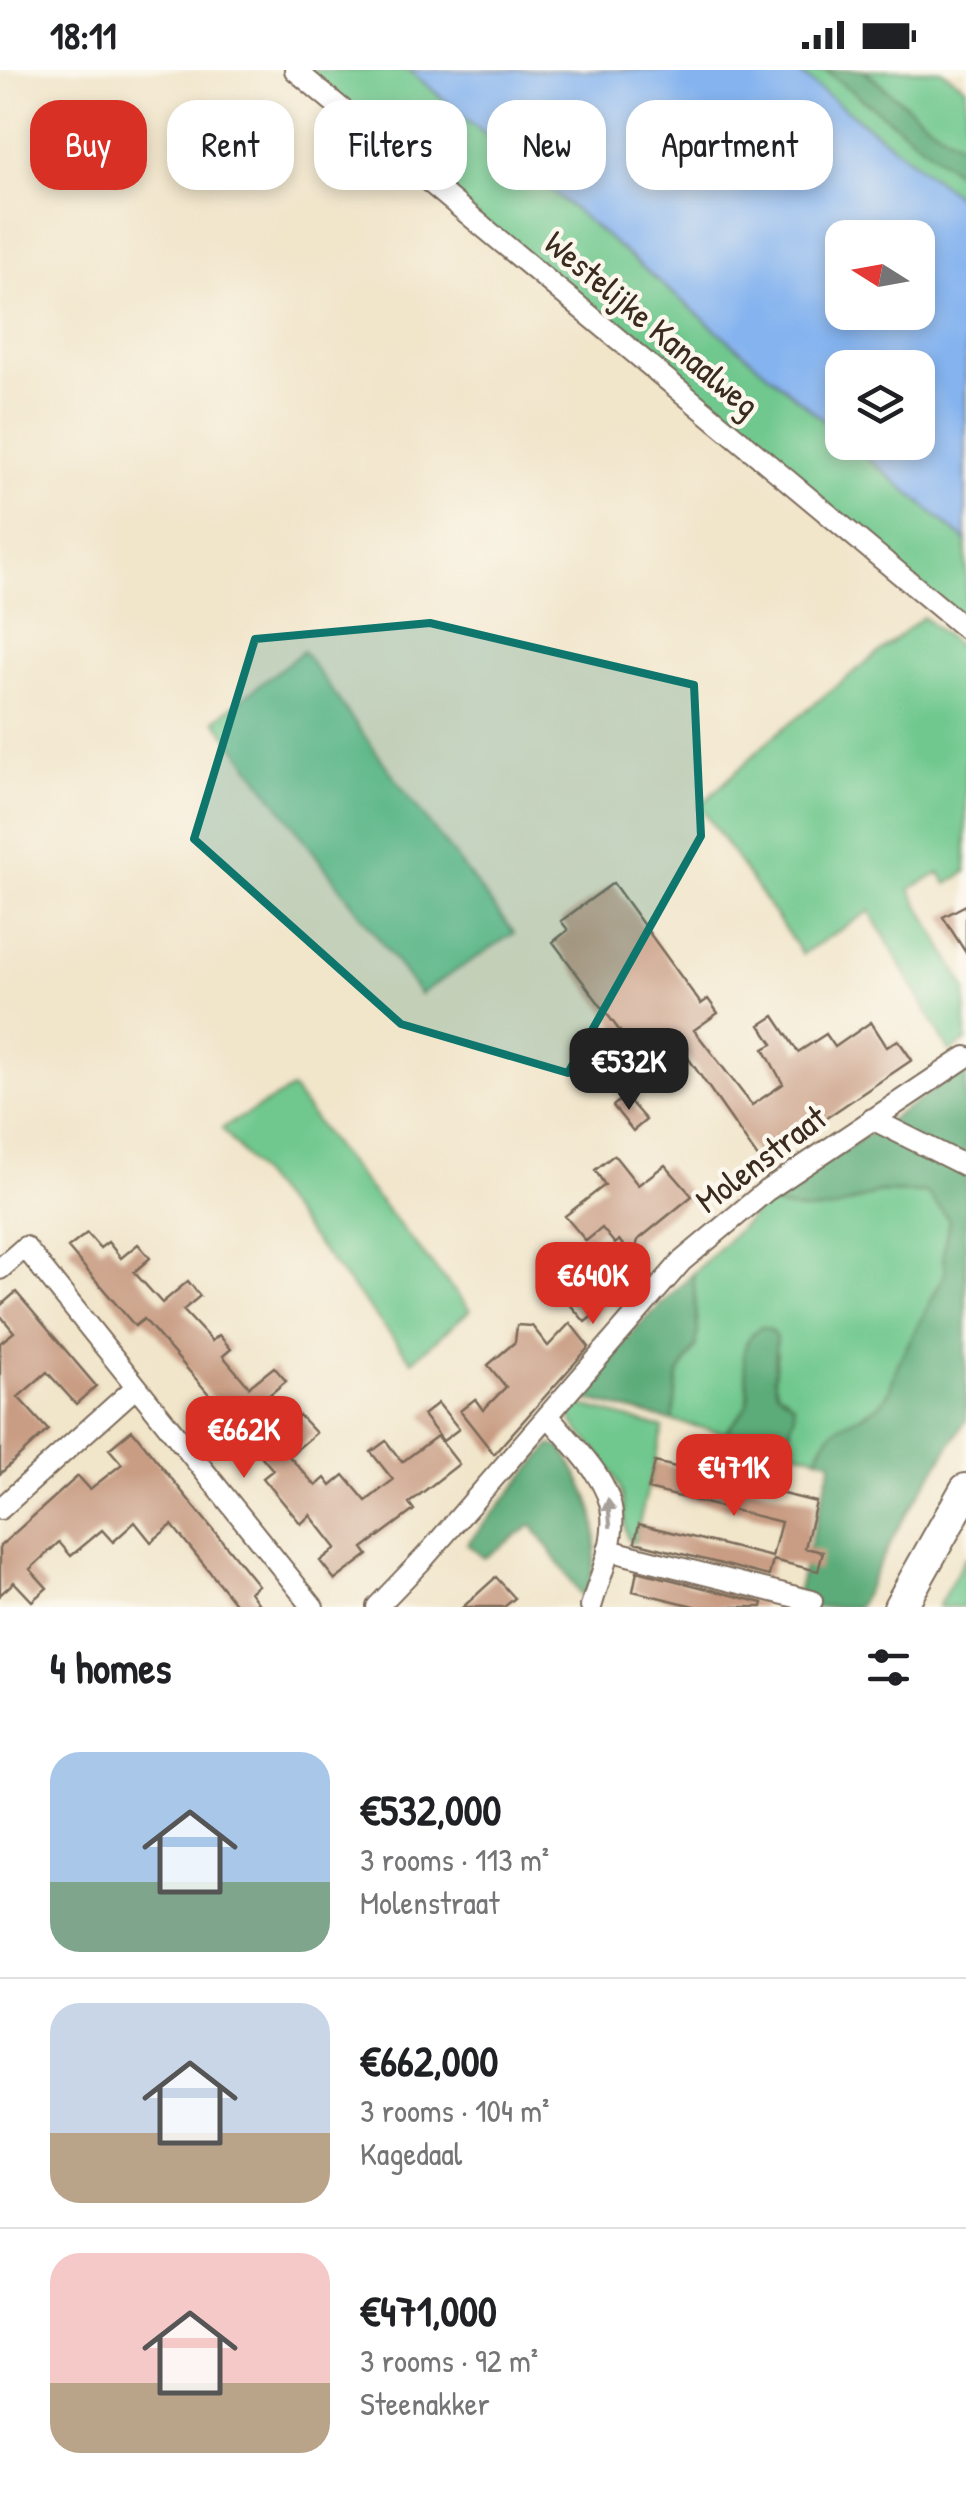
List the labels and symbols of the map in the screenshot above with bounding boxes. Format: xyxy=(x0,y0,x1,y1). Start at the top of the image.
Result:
street label: Westelijke Kanaalweg xyxy=(535,220,770,427)
north arrow xyxy=(825,220,935,330)
pin: €532K xyxy=(559,1028,699,1113)
street label: Molenstraat xyxy=(686,1093,836,1223)
pin: €640K xyxy=(523,1242,663,1327)
pin: €662K xyxy=(174,1396,314,1481)
pin: €471K xyxy=(664,1434,804,1519)
one-way arrow xyxy=(601,1496,617,1528)

